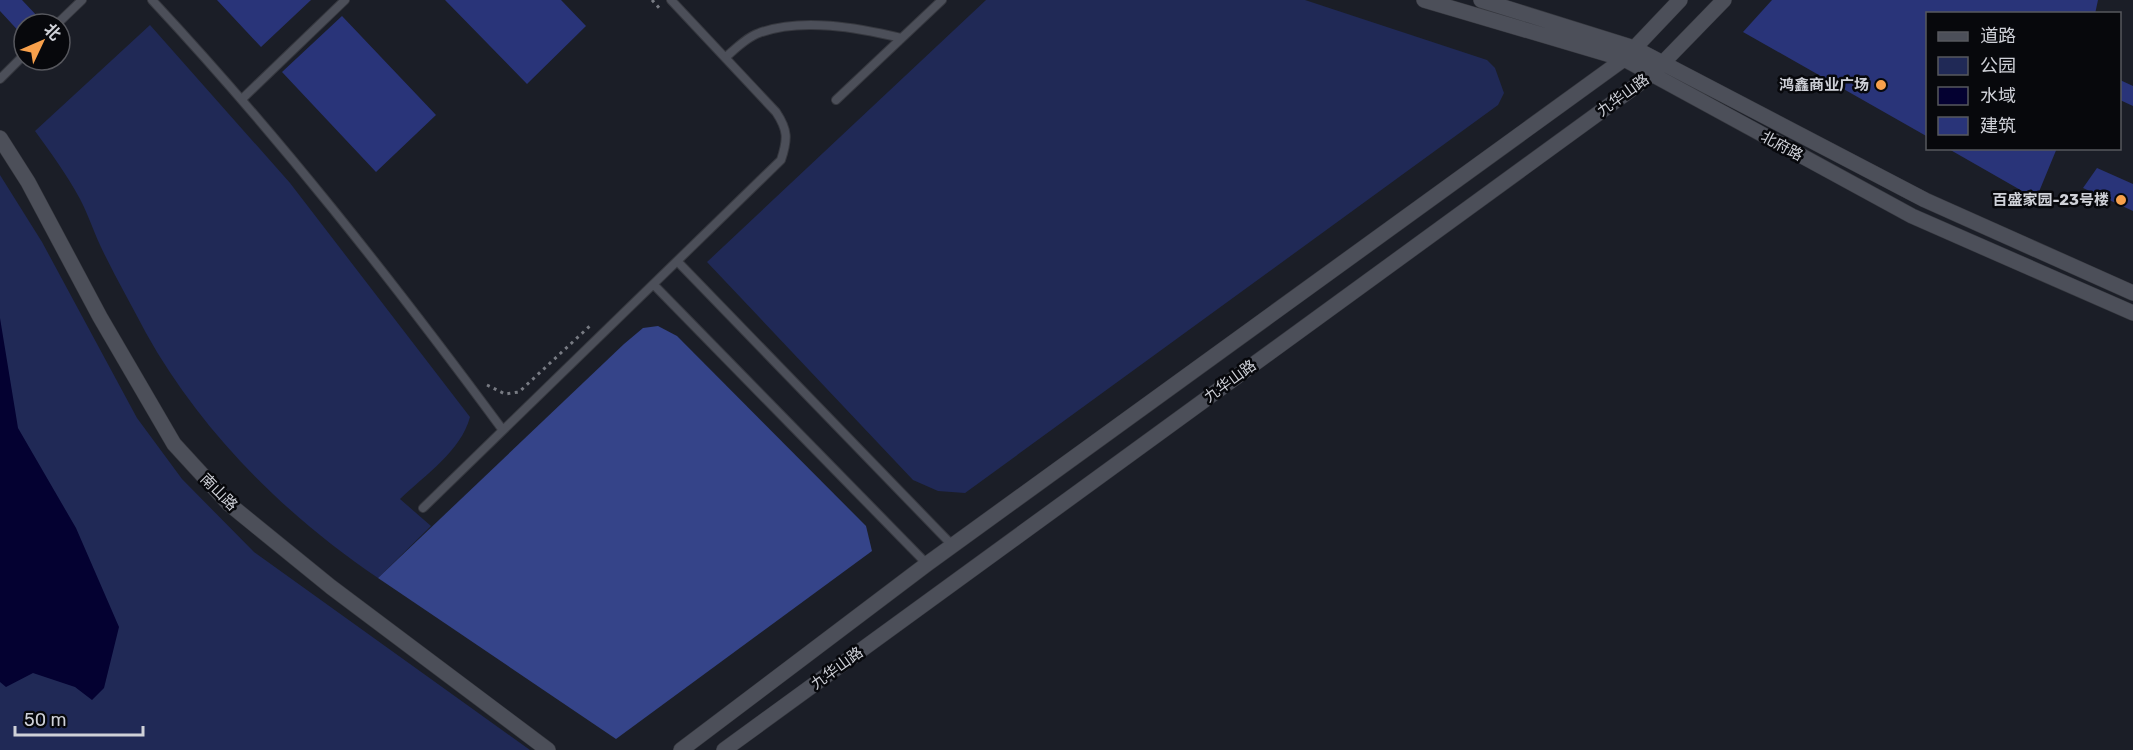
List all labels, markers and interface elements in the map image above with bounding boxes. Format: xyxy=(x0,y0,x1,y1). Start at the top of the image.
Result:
north arrow xyxy=(12,12,72,72)
legend xyxy=(1926,12,2121,150)
text: 北 xyxy=(40,20,65,44)
text: 道路 xyxy=(1980,25,2016,47)
text: 公园 xyxy=(1980,55,2016,77)
street label: 九华山路 xyxy=(1593,70,1653,120)
place label: 鸿鑫商业广场 xyxy=(1779,76,1869,94)
marker: 鸿鑫商业广场 xyxy=(1874,78,1888,92)
text: 水域 xyxy=(1980,85,2016,107)
text: 建筑 xyxy=(1980,115,2016,137)
street label: 北府路 xyxy=(1758,127,1806,165)
place label: 百盛家园-23号楼 xyxy=(1993,191,2109,209)
marker: 百盛家园-23号楼 xyxy=(2114,193,2128,207)
street label: 九华山路 xyxy=(1200,356,1260,406)
street label: 南山路 xyxy=(197,470,241,514)
street label: 九华山路 xyxy=(807,643,867,693)
scale bar xyxy=(15,699,142,737)
text: 50 m xyxy=(24,709,67,731)

